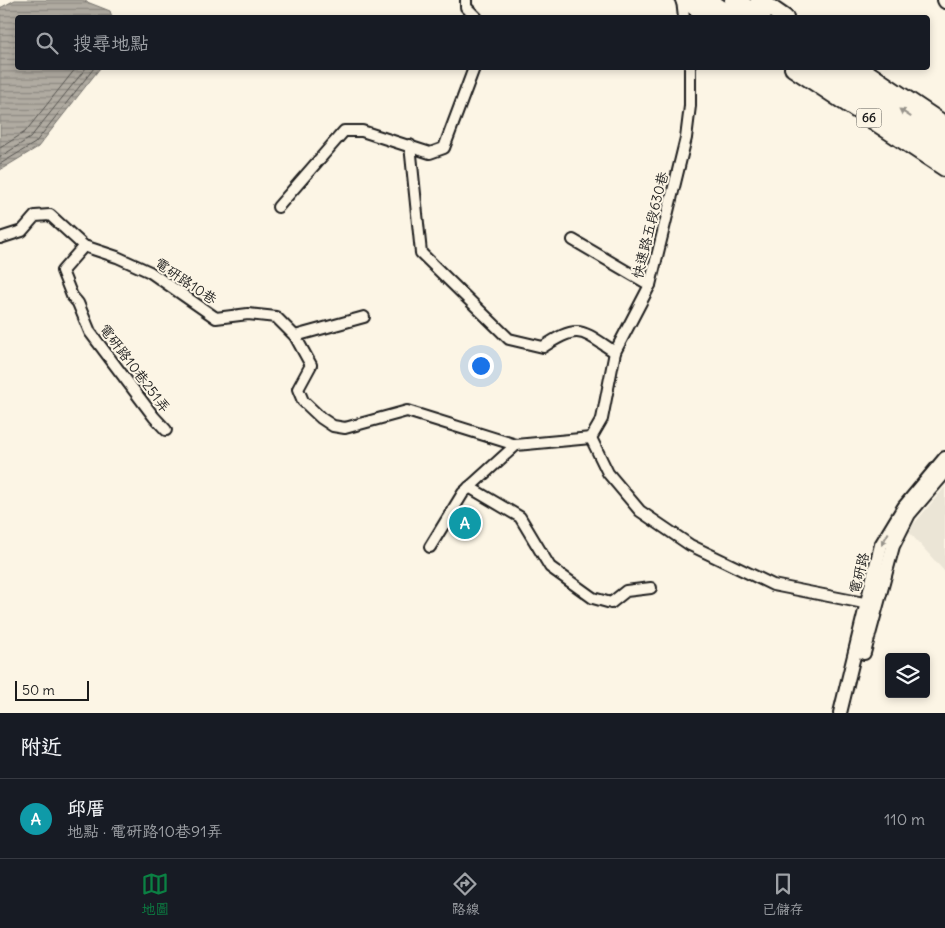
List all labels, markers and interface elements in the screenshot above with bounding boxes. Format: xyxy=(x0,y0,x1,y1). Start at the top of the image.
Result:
search box xyxy=(15,15,930,70)
icon: search xyxy=(33,29,61,57)
text: 搜尋地點 xyxy=(73,31,149,55)
one-way arrow xyxy=(898,108,911,118)
road number: 66 xyxy=(856,109,882,128)
street label: 快速路五段630巷 xyxy=(628,169,672,280)
street label: 電研路10巷 xyxy=(152,254,221,309)
street label: 電研路10巷251弄 xyxy=(96,320,174,416)
your location xyxy=(468,353,494,379)
pin: A xyxy=(449,504,481,542)
one-way arrow xyxy=(881,531,889,546)
street label: 電研路 xyxy=(845,550,873,596)
map controls xyxy=(885,653,930,698)
button: layers xyxy=(885,653,930,698)
scale bar xyxy=(15,678,89,701)
text: 50 m xyxy=(22,681,55,699)
text: 附近 xyxy=(20,733,62,760)
text: 邱厝 xyxy=(67,796,105,820)
text: A xyxy=(31,809,41,829)
text: 110 m xyxy=(884,809,925,829)
text: 地點 · 電研路10巷91弄 xyxy=(67,821,223,841)
tab: 地圖 xyxy=(141,870,169,918)
tab: 路線 xyxy=(451,870,479,918)
tab: 已儲存 xyxy=(762,870,804,918)

